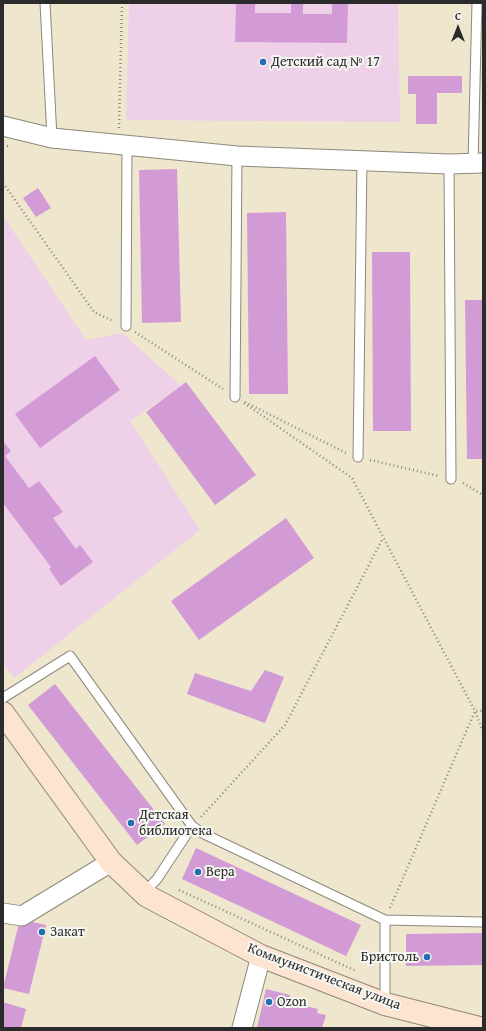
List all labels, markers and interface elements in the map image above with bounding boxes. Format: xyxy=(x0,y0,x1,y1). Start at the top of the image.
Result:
north arrow xyxy=(438,8,478,48)
text: С xyxy=(455,8,461,24)
place label: Детский сад № 17 xyxy=(271,54,380,70)
marker: Детский сад № 17 xyxy=(258,57,268,67)
place label: Детская библиотека xyxy=(139,807,212,840)
marker: Детская библиотека xyxy=(126,818,136,828)
place label: Вера xyxy=(206,864,235,880)
marker: Вера xyxy=(193,867,203,877)
place label: Закат xyxy=(50,924,85,940)
marker: Закат xyxy=(37,927,47,937)
street label: Коммунистическая улица xyxy=(245,940,403,1014)
place label: Бристоль xyxy=(361,949,419,965)
marker: Бристоль xyxy=(422,952,432,962)
place label: Ozon xyxy=(277,994,307,1010)
marker: Ozon xyxy=(264,997,274,1007)

